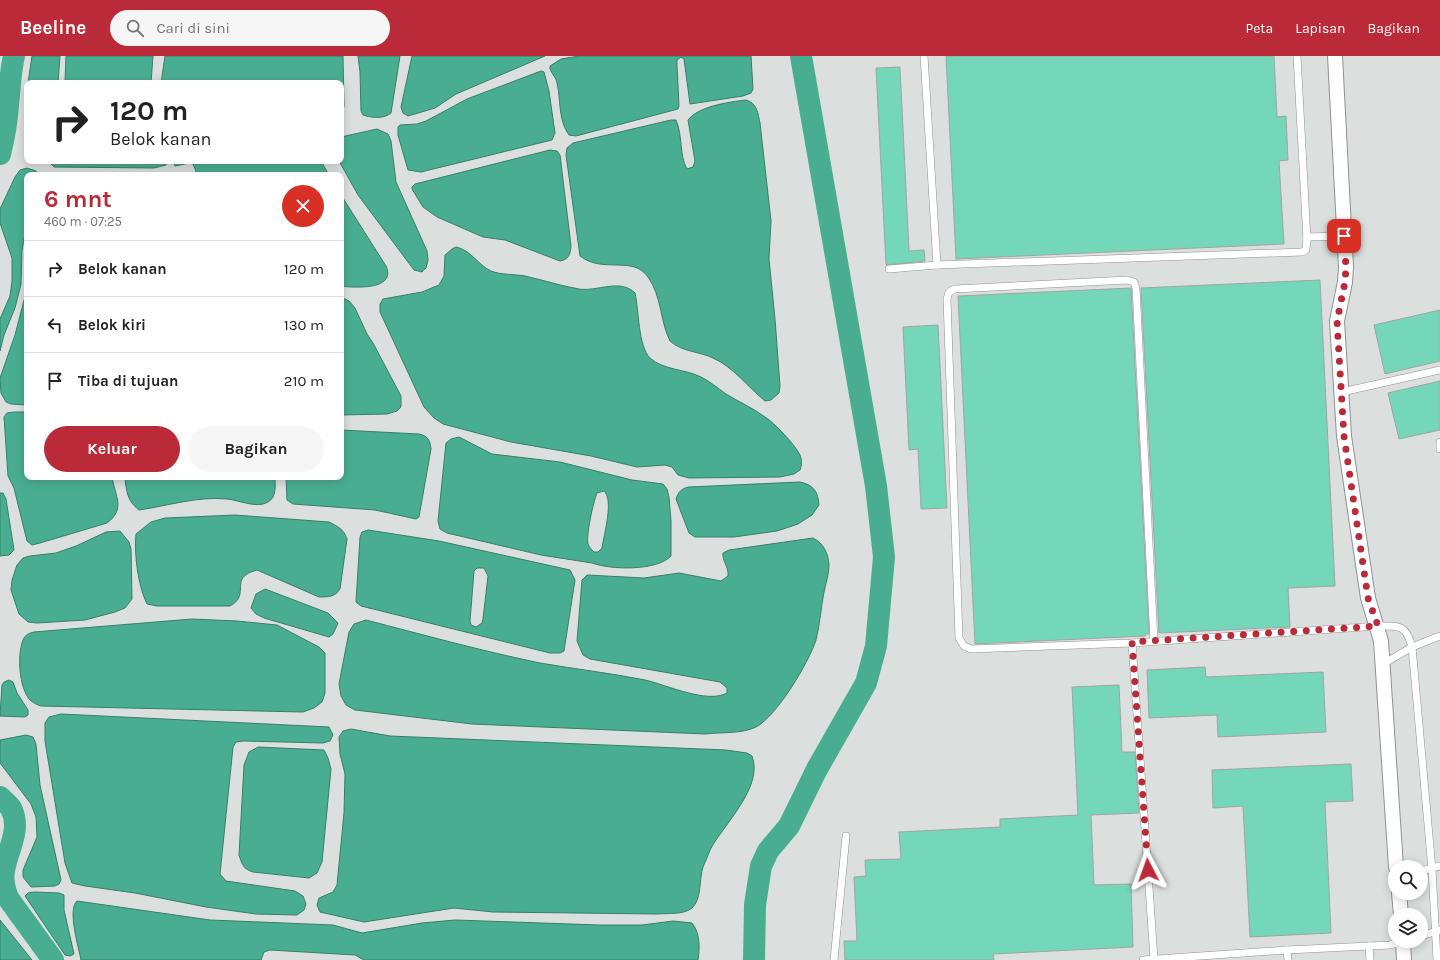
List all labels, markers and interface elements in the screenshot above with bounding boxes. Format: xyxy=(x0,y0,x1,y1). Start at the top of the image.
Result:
search box xyxy=(110,10,390,46)
text: Beeline xyxy=(20,17,86,39)
icon: search xyxy=(124,17,146,39)
text: Cari di sini xyxy=(156,19,230,37)
text: Peta xyxy=(1245,20,1273,37)
text: Lapisan xyxy=(1295,20,1345,37)
text: Bagikan xyxy=(1367,20,1420,37)
text: 120 m xyxy=(110,94,188,127)
icon: right xyxy=(44,96,96,148)
text: Belok kanan xyxy=(110,128,211,150)
text: 6 mnt xyxy=(44,185,112,213)
button: close xyxy=(282,185,324,227)
text: 460 m · 07:25 xyxy=(44,214,122,229)
pin xyxy=(1327,219,1361,253)
icon: arrive xyxy=(1333,225,1355,247)
icon: right xyxy=(44,258,66,280)
text: Belok kanan xyxy=(78,260,167,278)
text: 120 m xyxy=(284,260,324,278)
icon: left xyxy=(44,314,66,336)
text: Belok kiri xyxy=(78,316,146,334)
text: 130 m xyxy=(284,316,324,334)
icon: arrive xyxy=(44,370,66,392)
text: Tiba di tujuan xyxy=(78,372,178,390)
text: 210 m xyxy=(284,372,324,390)
button: Keluar xyxy=(44,426,180,472)
button: Bagikan xyxy=(188,426,324,472)
position arrow xyxy=(1127,849,1169,891)
map controls xyxy=(1388,860,1428,948)
button: search xyxy=(1388,860,1428,900)
button: layers xyxy=(1388,908,1428,948)

